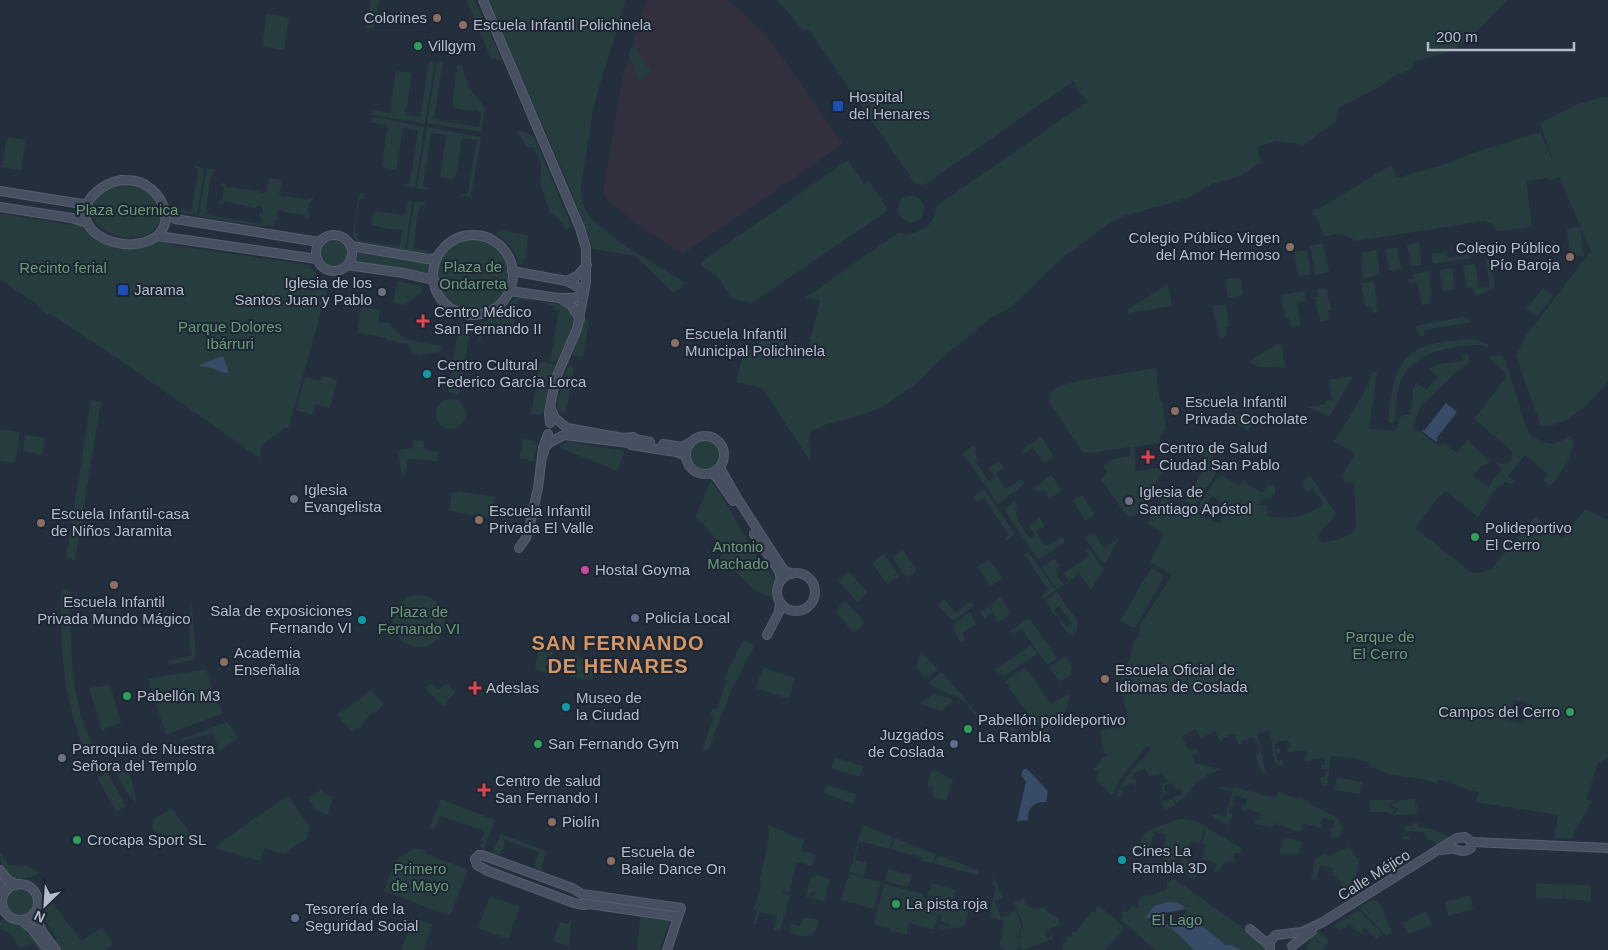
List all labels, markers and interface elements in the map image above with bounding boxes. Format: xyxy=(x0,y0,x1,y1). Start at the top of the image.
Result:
place label: Colorines xyxy=(364,9,427,26)
marker: Colorines xyxy=(431,12,443,24)
place label: Escuela Infantil Polichinela xyxy=(473,16,652,33)
marker: Escuela Infantil Polichinela xyxy=(457,19,469,31)
scale bar xyxy=(1428,20,1574,52)
text: 200 m xyxy=(1436,28,1478,45)
place label: Villgym xyxy=(428,37,476,54)
marker: Villgym xyxy=(412,40,424,52)
place label: Hospital del Henares xyxy=(849,88,930,122)
marker: Hospital del Henares xyxy=(831,99,845,113)
park label: Plaza Guernica xyxy=(76,201,179,218)
place label: Colegio Público Virgen del Amor Hermoso xyxy=(1129,229,1280,263)
place label: Colegio Público Pío Baroja xyxy=(1456,239,1561,273)
marker: Colegio Público Virgen del Amor Hermoso xyxy=(1284,241,1296,253)
marker: Colegio Público Pío Baroja xyxy=(1564,251,1576,263)
park label: Plaza de Ondarreta xyxy=(439,258,507,292)
park label: Recinto ferial xyxy=(19,259,107,276)
place label: Iglesia de los Santos Juan y Pablo xyxy=(234,274,372,308)
place label: Jarama xyxy=(134,281,185,298)
marker: Jarama xyxy=(116,283,130,297)
marker: Iglesia de los Santos Juan y Pablo xyxy=(376,286,388,298)
place label: Centro Médico San Fernando II xyxy=(434,303,542,337)
marker: Centro Médico San Fernando II xyxy=(416,314,430,328)
park label: Parque Dolores Ibárruri xyxy=(178,318,282,352)
place label: Escuela Infantil Municipal Polichinela xyxy=(685,325,826,359)
marker: Escuela Infantil Municipal Polichinela xyxy=(669,337,681,349)
place label: Centro Cultural Federico García Lorca xyxy=(437,356,587,390)
marker: Centro Cultural Federico García Lorca xyxy=(421,368,433,380)
place label: Escuela Infantil Privada Cocholate xyxy=(1185,393,1308,427)
marker: Escuela Infantil Privada Cocholate xyxy=(1169,405,1181,417)
place label: Centro de Salud Ciudad San Pablo xyxy=(1159,439,1280,473)
marker: Centro de Salud Ciudad San Pablo xyxy=(1141,450,1155,464)
place label: Iglesia Evangelista xyxy=(304,481,382,515)
place label: Iglesia de Santiago Apóstol xyxy=(1139,483,1252,517)
marker: Iglesia Evangelista xyxy=(288,493,300,505)
marker: Iglesia de Santiago Apóstol xyxy=(1123,495,1135,507)
place label: Escuela Infantil Privada El Valle xyxy=(489,502,594,536)
place label: Escuela Infantil-casa de Niños Jaramita xyxy=(51,505,190,539)
marker: Escuela Infantil Privada El Valle xyxy=(473,514,485,526)
marker: Escuela Infantil-casa de Niños Jaramita xyxy=(35,517,47,529)
place label: Polideportivo El Cerro xyxy=(1485,519,1572,553)
marker: Polideportivo El Cerro xyxy=(1469,531,1481,543)
park label: Antonio Machado xyxy=(707,538,769,572)
place label: Hostal Goyma xyxy=(595,561,691,578)
marker: Hostal Goyma xyxy=(579,564,591,576)
marker: Escuela Infantil Privada Mundo Mágico xyxy=(108,579,120,591)
place label: Escuela Infantil Privada Mundo Mágico xyxy=(37,593,191,627)
place label: Sala de exposiciones Fernando VI xyxy=(210,602,352,636)
park label: Plaza de Fernando VI xyxy=(378,603,460,637)
place label: Policía Local xyxy=(645,609,730,626)
marker: Policía Local xyxy=(629,612,641,624)
marker: Sala de exposiciones Fernando VI xyxy=(356,614,368,626)
park label: Parque de El Cerro xyxy=(1345,628,1415,662)
district label: SAN FERNANDO DE HENARES xyxy=(531,632,705,677)
place label: Academia Enseñalia xyxy=(234,644,301,678)
marker: Academia Enseñalia xyxy=(218,656,230,668)
place label: Escuela Oficial de Idiomas de Coslada xyxy=(1115,661,1248,695)
marker: Escuela Oficial de Idiomas de Coslada xyxy=(1099,673,1111,685)
place label: Adeslas xyxy=(486,679,539,696)
marker: Adeslas xyxy=(468,681,482,695)
place label: Pabellón M3 xyxy=(137,687,220,704)
place label: Museo de la Ciudad xyxy=(576,689,642,723)
marker: Pabellón M3 xyxy=(121,690,133,702)
marker: Museo de la Ciudad xyxy=(560,701,572,713)
place label: Campos del Cerro xyxy=(1438,703,1560,720)
marker: Campos del Cerro xyxy=(1564,706,1576,718)
place label: Pabellón polideportivo La Rambla xyxy=(978,711,1126,745)
marker: Pabellón polideportivo La Rambla xyxy=(962,723,974,735)
place label: Juzgados de Coslada xyxy=(868,726,945,760)
place label: San Fernando Gym xyxy=(548,735,679,752)
marker: San Fernando Gym xyxy=(532,738,544,750)
marker: Juzgados de Coslada xyxy=(948,738,960,750)
place label: Parroquia de Nuestra Señora del Templo xyxy=(72,740,215,774)
marker: Parroquia de Nuestra Señora del Templo xyxy=(56,752,68,764)
place label: Centro de salud San Fernando I xyxy=(495,772,601,806)
marker: Centro de salud San Fernando I xyxy=(477,783,491,797)
place label: Piolín xyxy=(562,813,600,830)
marker: Piolín xyxy=(546,816,558,828)
place label: Crocapa Sport SL xyxy=(87,831,206,848)
marker: Crocapa Sport SL xyxy=(71,834,83,846)
place label: Cines La Rambla 3D xyxy=(1132,842,1207,876)
place label: Escuela de Baile Dance On xyxy=(621,843,726,877)
street label: Calle Méjico xyxy=(1335,846,1413,903)
marker: Cines La Rambla 3D xyxy=(1116,854,1128,866)
marker: Escuela de Baile Dance On xyxy=(605,855,617,867)
park label: Primero de Mayo xyxy=(391,860,449,894)
north arrow xyxy=(20,880,70,930)
place label: La pista roja xyxy=(906,895,988,912)
marker: La pista roja xyxy=(890,898,902,910)
place label: Tesorería de la Seguridad Social xyxy=(305,900,418,934)
text: N xyxy=(32,907,47,926)
park label: El Lago xyxy=(1152,911,1202,928)
marker: Tesorería de la Seguridad Social xyxy=(289,912,301,924)

